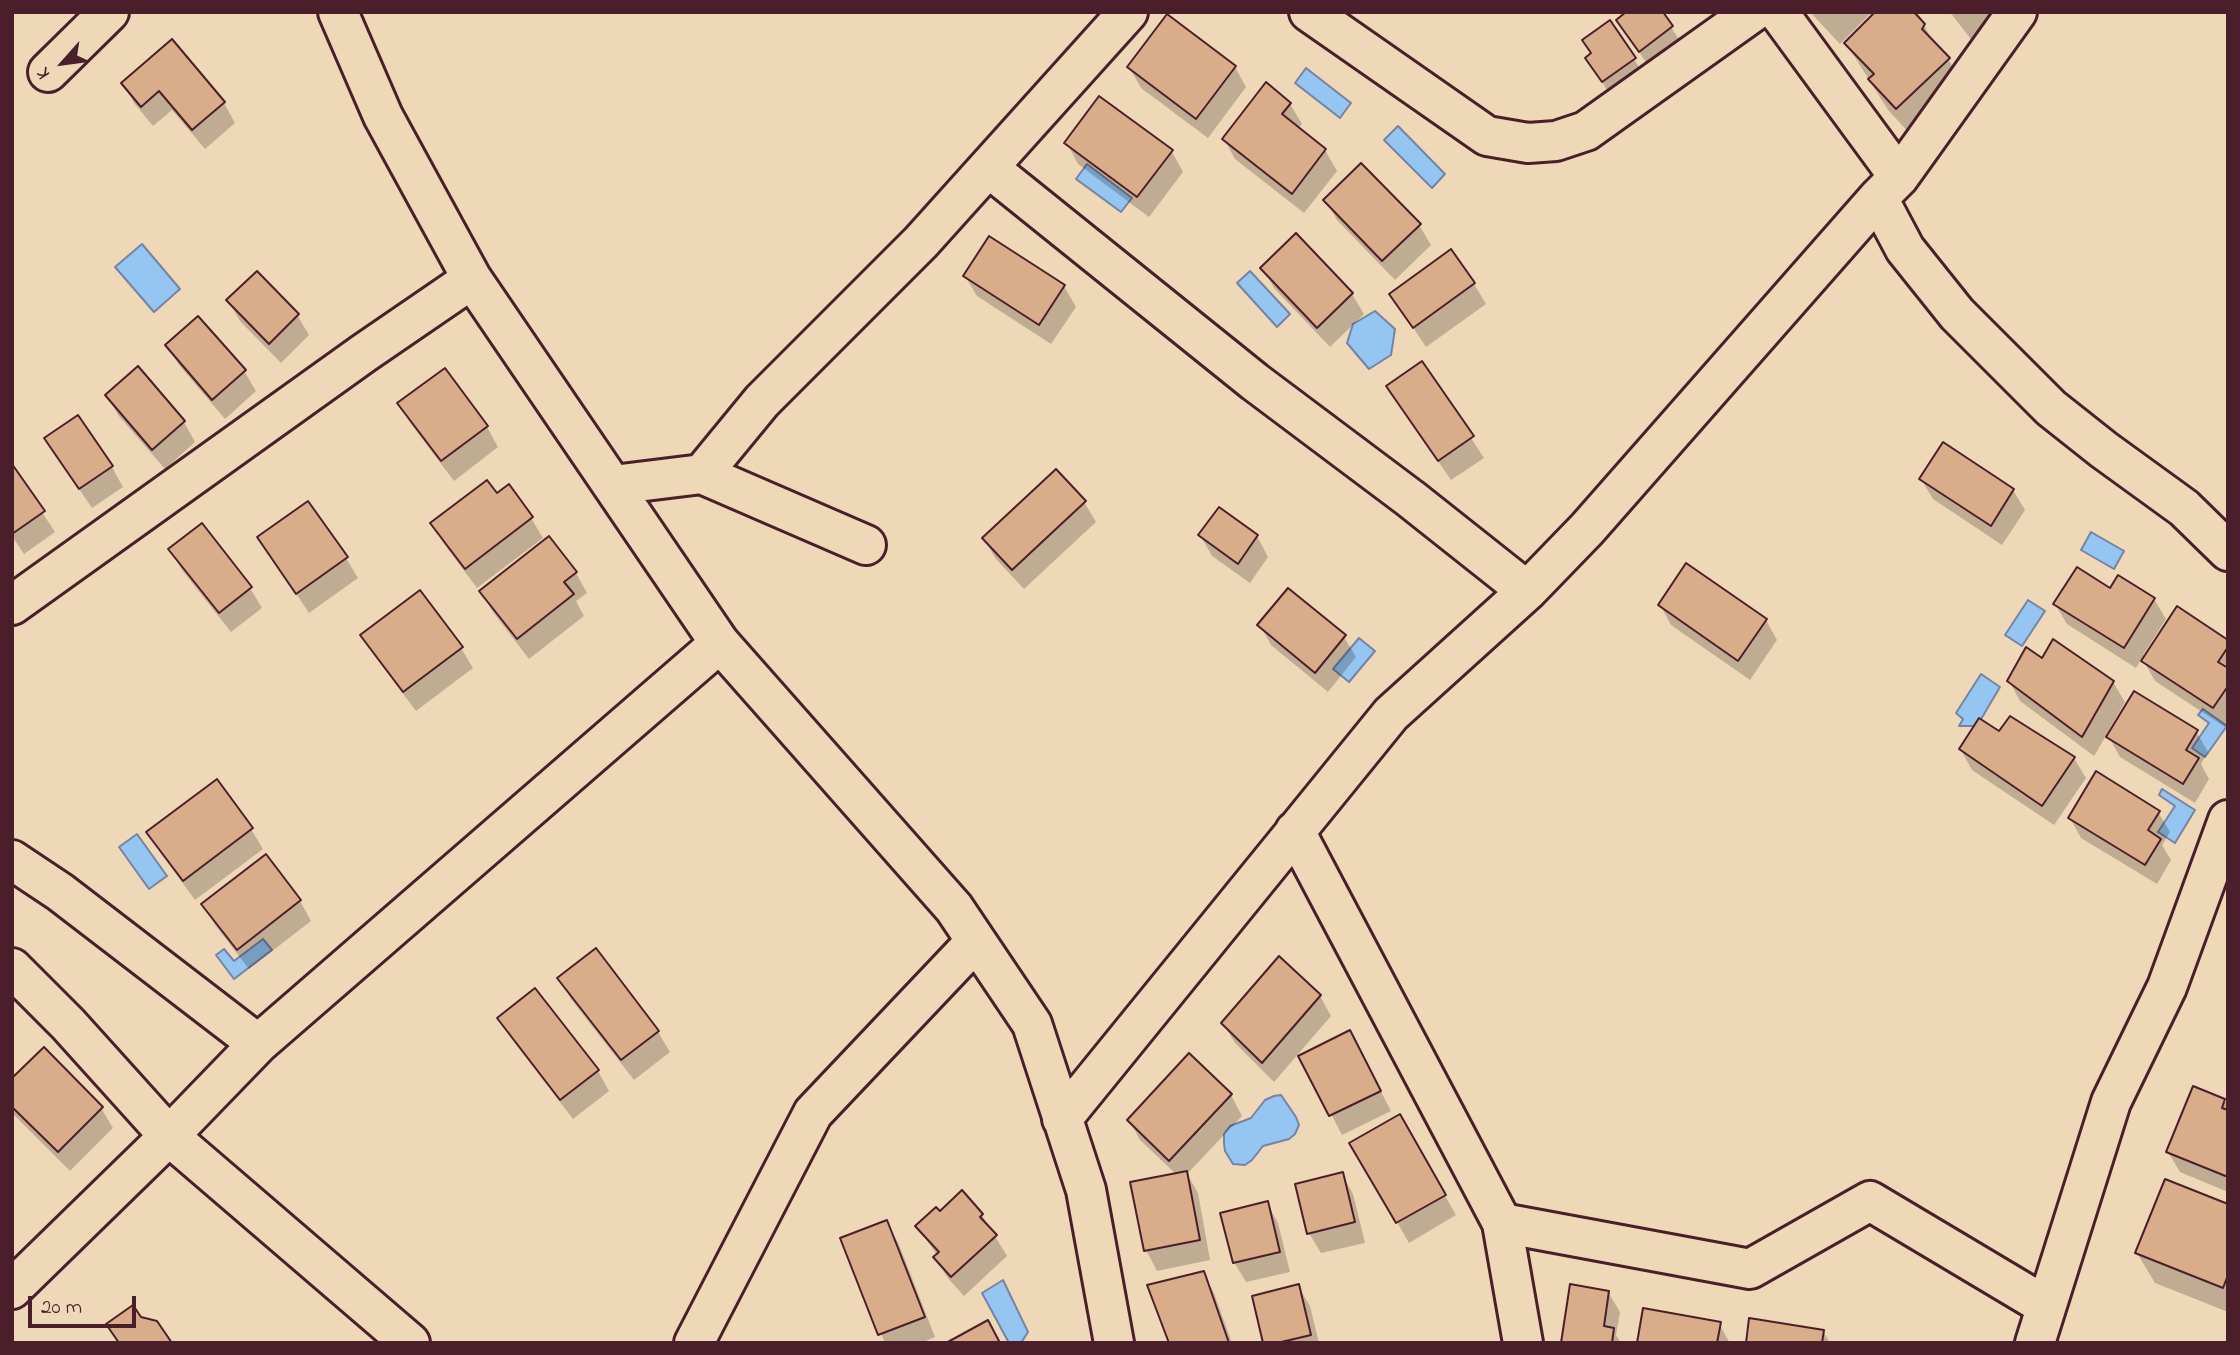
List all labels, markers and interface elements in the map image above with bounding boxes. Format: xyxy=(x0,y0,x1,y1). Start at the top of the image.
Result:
north arrow xyxy=(28,28,98,98)
text: K xyxy=(30,63,58,84)
scale bar xyxy=(32,1282,140,1326)
text: 20 m xyxy=(41,1293,82,1323)

